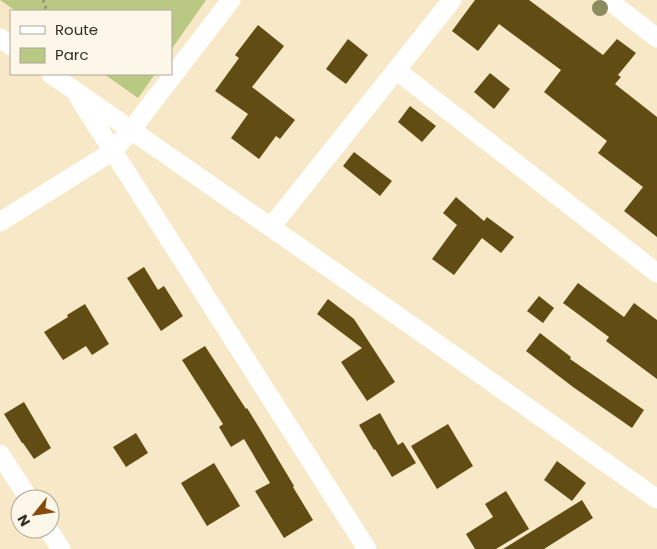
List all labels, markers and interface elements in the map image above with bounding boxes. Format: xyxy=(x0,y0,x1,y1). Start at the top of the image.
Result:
legend xyxy=(10,10,172,75)
text: Route xyxy=(55,19,98,40)
text: Parc xyxy=(55,44,89,65)
north arrow xyxy=(10,489,60,539)
text: N xyxy=(12,511,35,530)

